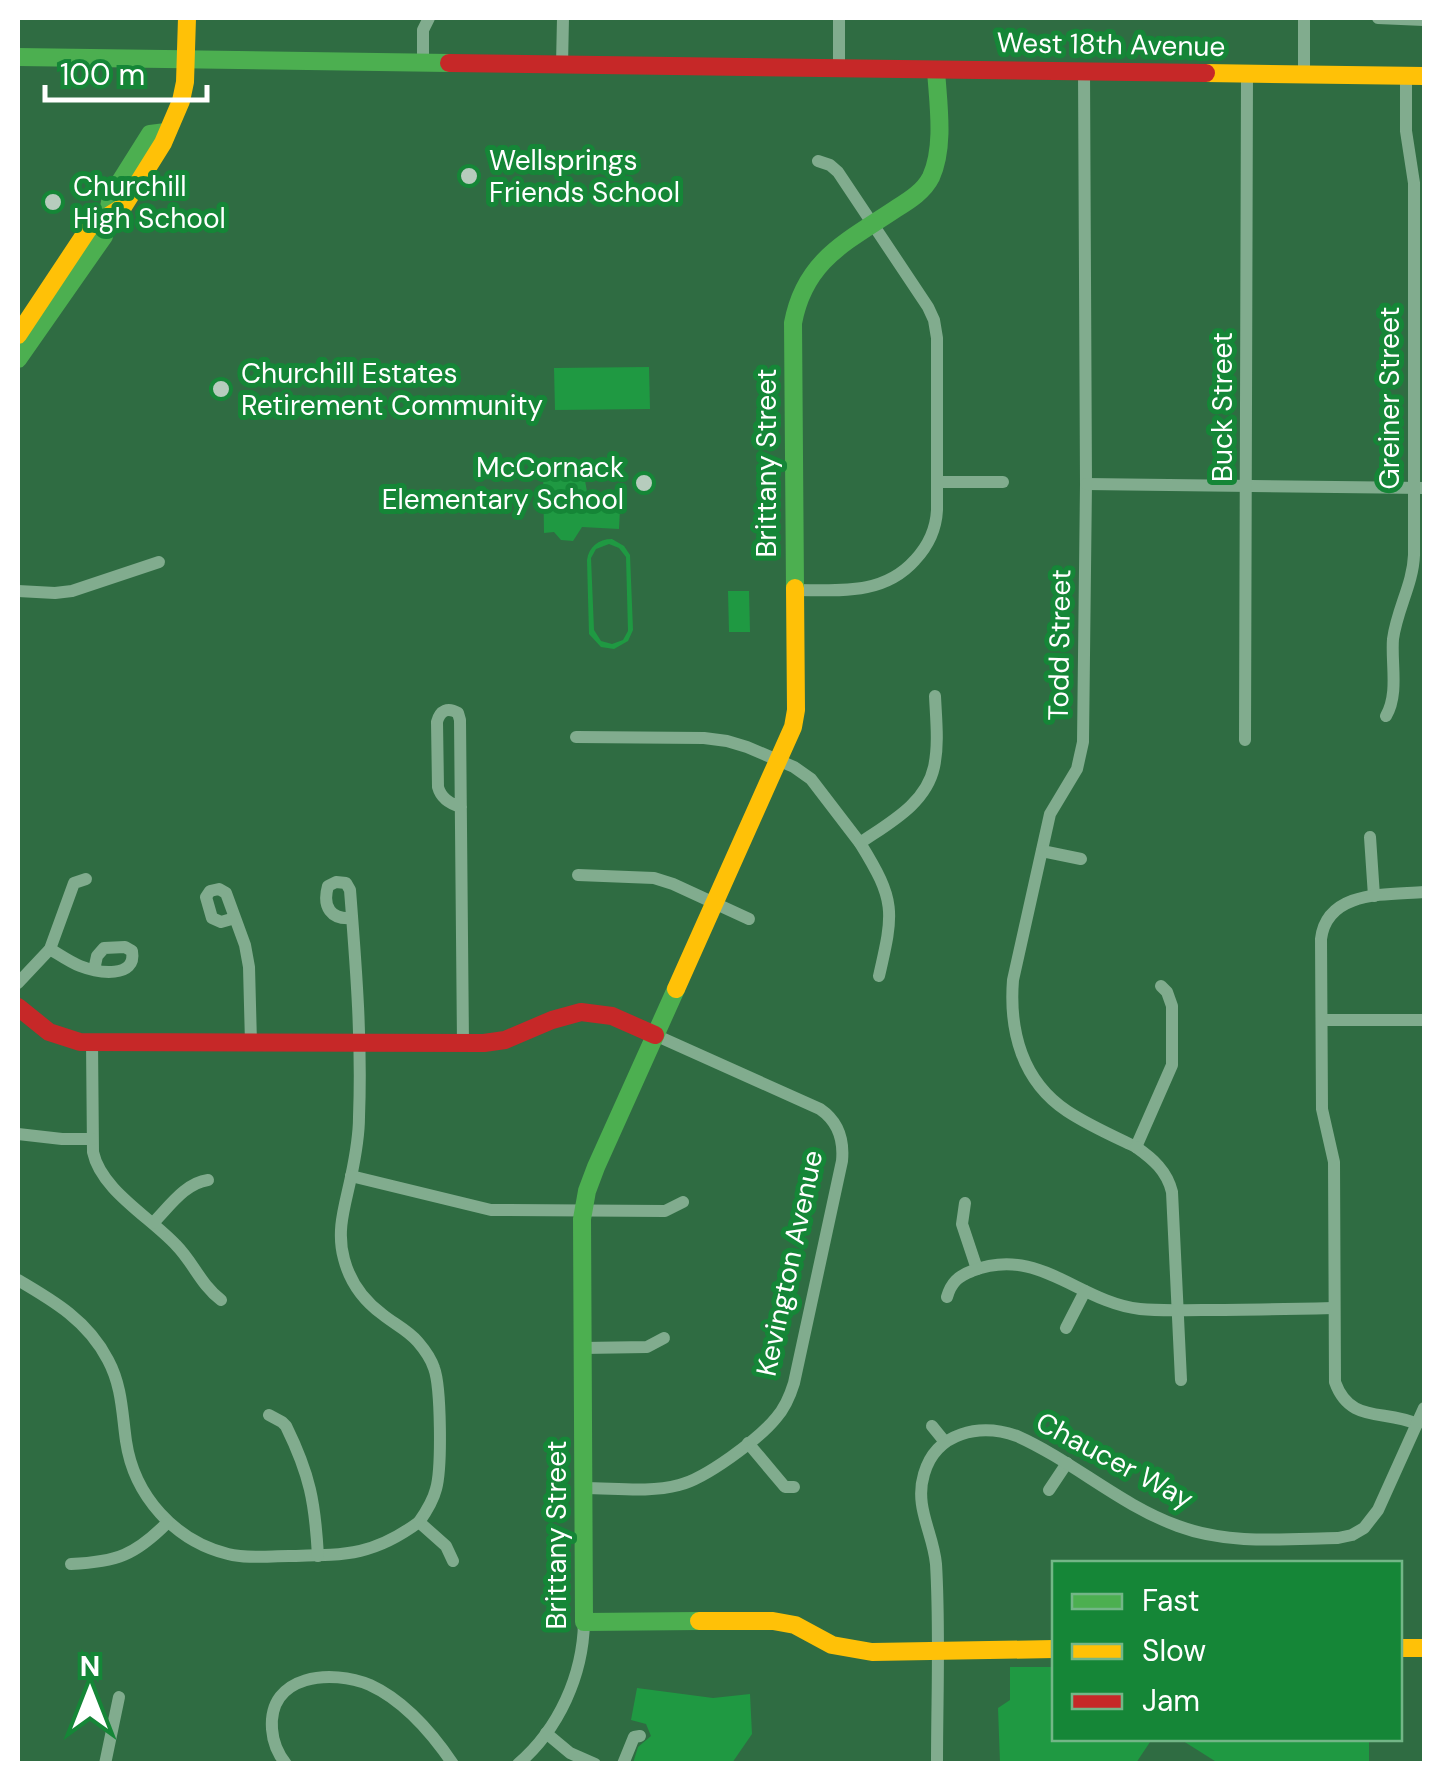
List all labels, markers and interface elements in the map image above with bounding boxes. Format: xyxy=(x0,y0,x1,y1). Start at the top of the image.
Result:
street label: West 18th Avenue xyxy=(996,24,1226,65)
scale bar xyxy=(45,40,208,102)
text: 100 m xyxy=(60,55,145,94)
place label: Wellsprings Friends School xyxy=(489,142,680,211)
marker: Wellsprings Friends School xyxy=(458,165,480,187)
place label: Churchill High School xyxy=(73,168,226,237)
marker: Churchill High School xyxy=(42,191,64,213)
street label: Greiner Street xyxy=(1371,307,1408,489)
street label: Buck Street xyxy=(1204,332,1241,482)
place label: Churchill Estates Retirement Community xyxy=(241,355,543,424)
street label: Brittany Street xyxy=(748,368,785,558)
marker: Churchill Estates Retirement Community xyxy=(210,378,232,400)
place label: McCornack Elementary School xyxy=(382,449,624,518)
marker: McCornack Elementary School xyxy=(633,472,655,494)
street label: Todd Street xyxy=(1040,569,1079,721)
street label: Kevington Avenue xyxy=(748,1147,831,1379)
street label: Chaucer Way xyxy=(1030,1403,1200,1517)
street label: Brittany Street xyxy=(538,1440,575,1630)
legend xyxy=(1052,1561,1402,1741)
text: Fast xyxy=(1142,1581,1200,1620)
text: Slow xyxy=(1142,1631,1206,1670)
north arrow xyxy=(40,1641,140,1741)
text: N xyxy=(80,1648,100,1685)
text: Jam xyxy=(1142,1681,1200,1720)

